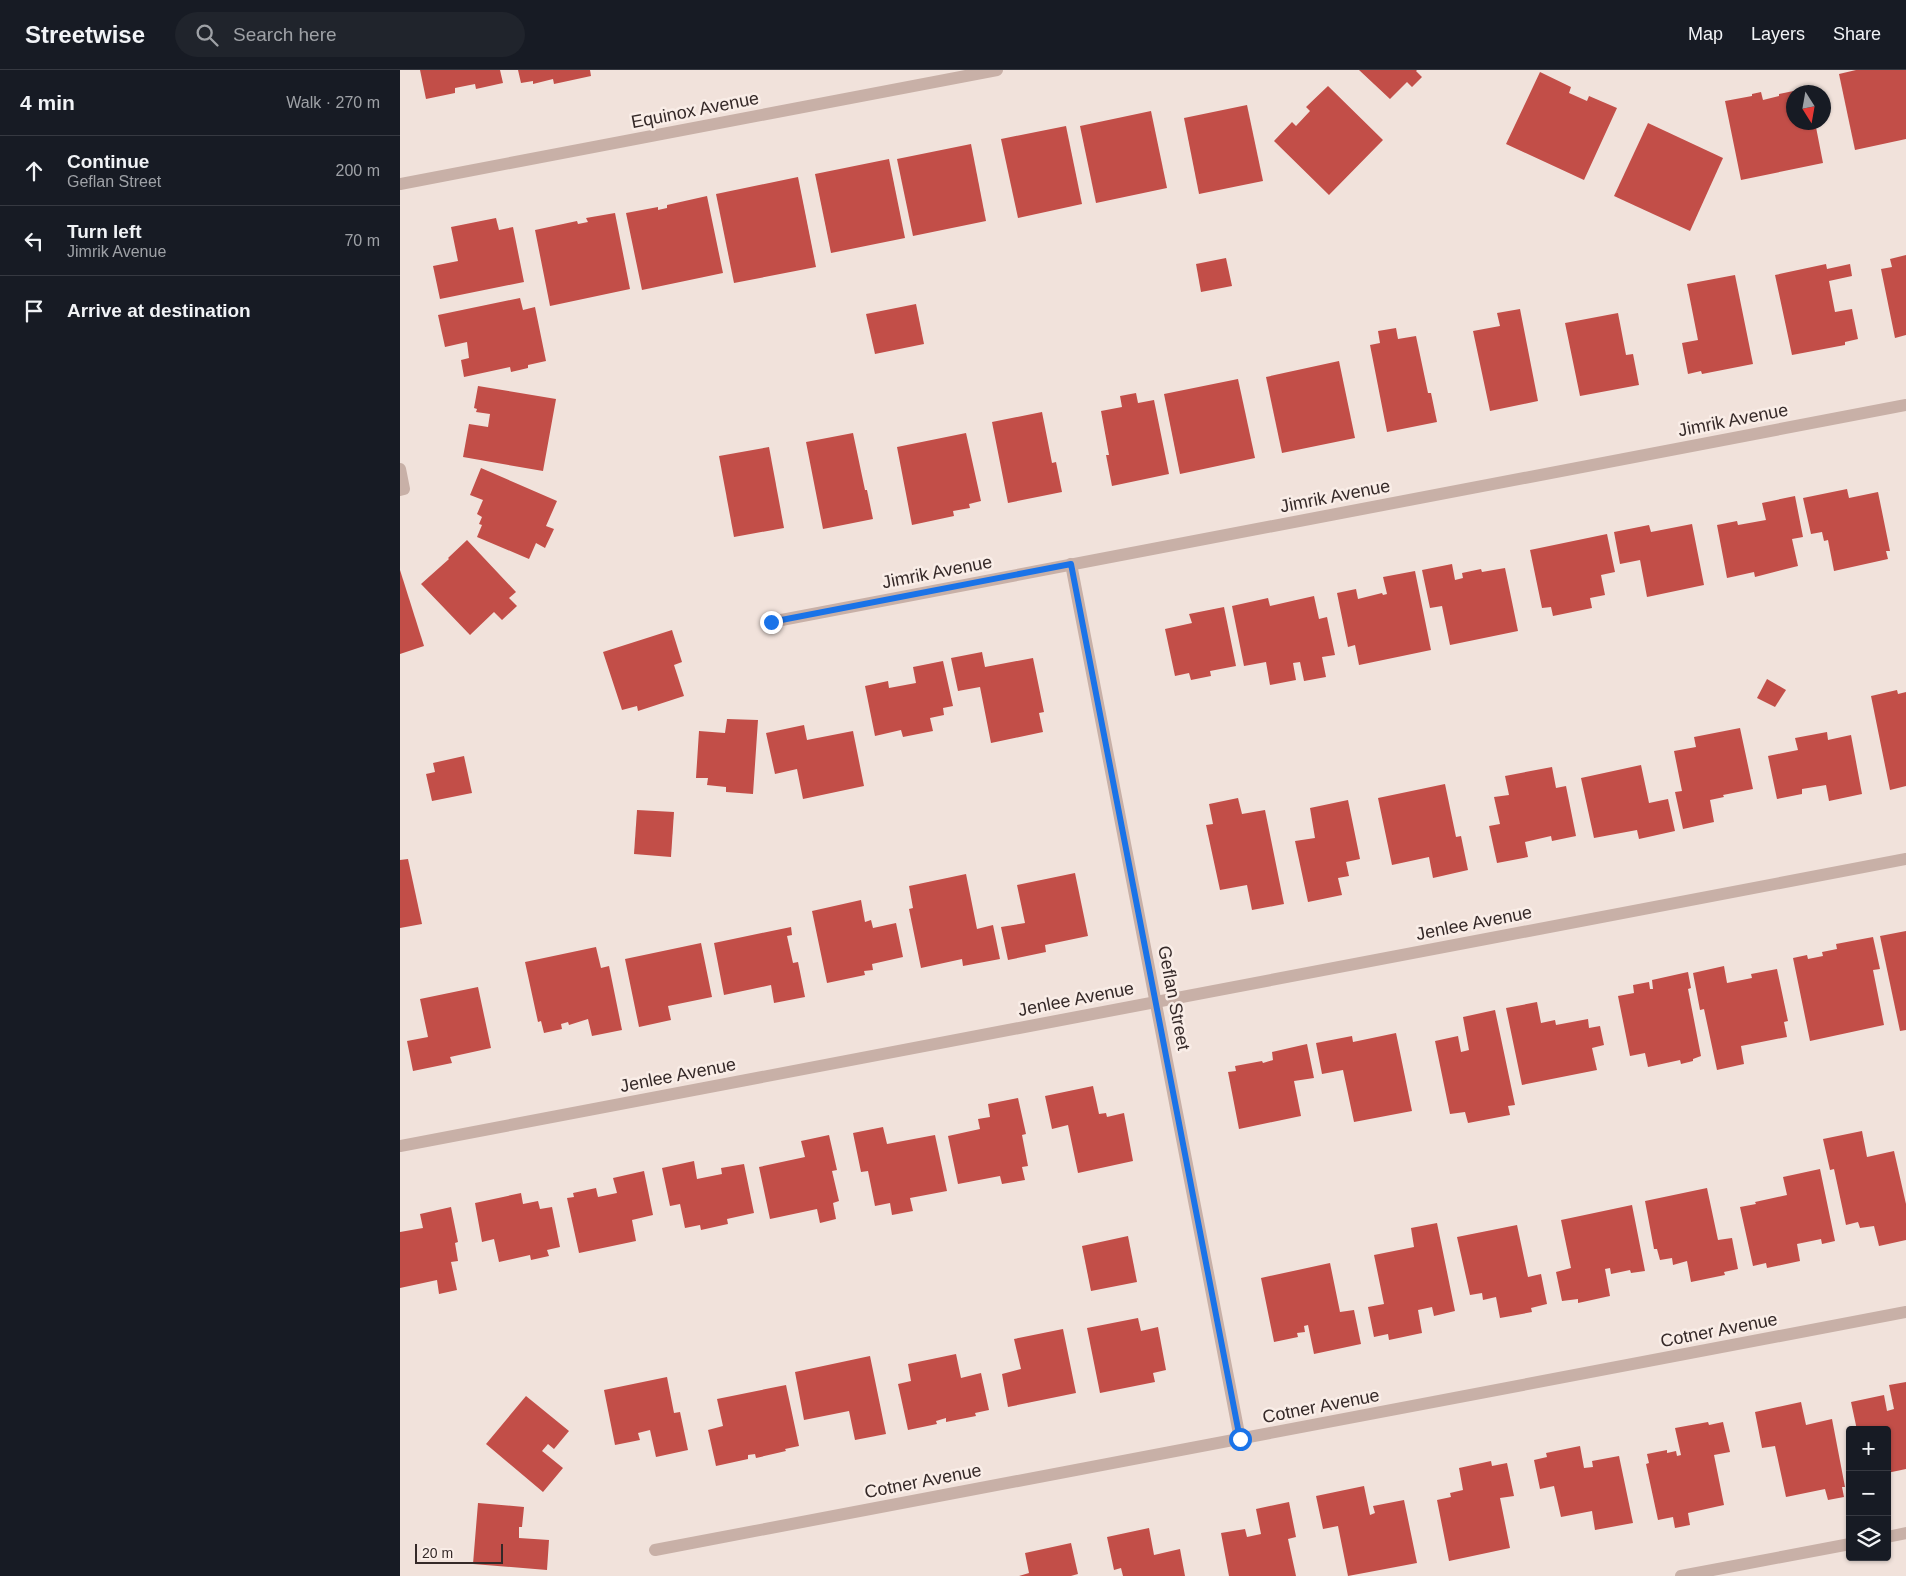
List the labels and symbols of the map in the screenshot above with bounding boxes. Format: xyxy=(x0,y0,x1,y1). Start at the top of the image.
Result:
north arrow xyxy=(1786,85,1831,130)
street label: Equinox Avenue xyxy=(629,88,761,132)
street label: Jimrik Avenue xyxy=(1676,400,1790,440)
street label: Jimrik Avenue xyxy=(1278,476,1392,516)
street label: Jimrik Avenue xyxy=(880,552,994,592)
route end xyxy=(760,611,783,634)
street label: Jenlee Avenue xyxy=(1414,902,1534,944)
street label: Geflan Street xyxy=(1154,944,1194,1052)
street label: Jenlee Avenue xyxy=(1016,978,1136,1020)
street label: Jenlee Avenue xyxy=(618,1054,738,1096)
street label: Cotner Avenue xyxy=(1659,1309,1779,1351)
street label: Cotner Avenue xyxy=(1261,1385,1381,1427)
route start xyxy=(1229,1428,1252,1451)
street label: Cotner Avenue xyxy=(863,1460,983,1502)
scale bar xyxy=(415,1541,502,1564)

